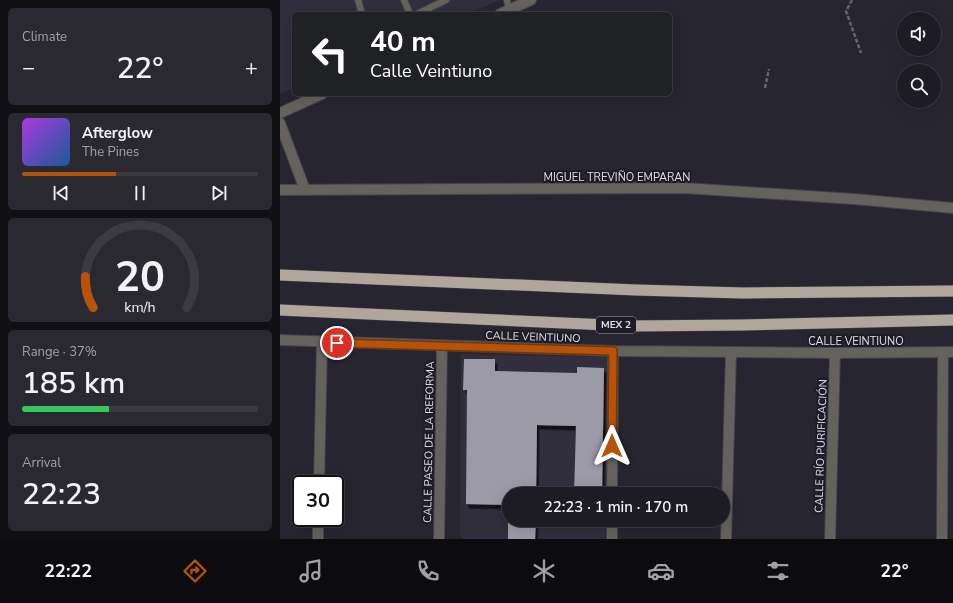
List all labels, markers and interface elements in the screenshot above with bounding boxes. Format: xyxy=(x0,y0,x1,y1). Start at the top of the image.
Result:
map controls xyxy=(897,12,941,108)
button: sound xyxy=(897,12,941,56)
text: 40 m xyxy=(370,23,436,61)
text: Climate xyxy=(22,28,67,46)
icon: left xyxy=(304,28,356,80)
text: 22° xyxy=(116,48,164,89)
text: − xyxy=(22,53,35,83)
text: + xyxy=(245,53,258,83)
text: Calle Veintiuno xyxy=(370,59,492,83)
button: search xyxy=(897,64,941,108)
text: Afterglow xyxy=(82,123,153,143)
text: The Pines xyxy=(82,143,139,161)
street label: MIGUEL TREVIÑO EMPARAN xyxy=(544,170,690,185)
icon: previous xyxy=(50,182,72,204)
icon: pause xyxy=(129,182,151,204)
icon: next xyxy=(208,182,230,204)
text: 20 xyxy=(115,248,165,305)
text: km/h xyxy=(124,297,156,316)
road number: MEX 2 xyxy=(596,317,636,333)
pin xyxy=(320,326,354,360)
street label: CALLE VEINTIUNO xyxy=(485,328,581,346)
icon: arrive xyxy=(326,332,348,354)
street label: CALLE VEINTIUNO xyxy=(808,334,904,349)
text: Range · 37% xyxy=(22,343,97,361)
street label: CALLE PASEO DE LA REFORMA xyxy=(420,361,438,523)
text: 185 km xyxy=(22,363,125,404)
street label: CALLE RÍO PURIFICACIÓN xyxy=(810,379,831,513)
position arrow xyxy=(591,425,633,467)
text: Arrival xyxy=(22,454,61,472)
text: 22:23 xyxy=(22,474,101,515)
speed limit sign: 30 xyxy=(292,475,344,527)
text: 22:23 · 1 min · 170 m xyxy=(544,497,688,517)
icon: directions xyxy=(181,557,209,585)
icon: music xyxy=(297,557,325,585)
icon: phone xyxy=(414,557,442,585)
icon: climate xyxy=(530,557,558,585)
icon: car xyxy=(647,557,675,585)
icon: filters xyxy=(764,557,792,585)
text: 22:22 xyxy=(44,559,92,583)
text: 22° xyxy=(880,559,909,583)

